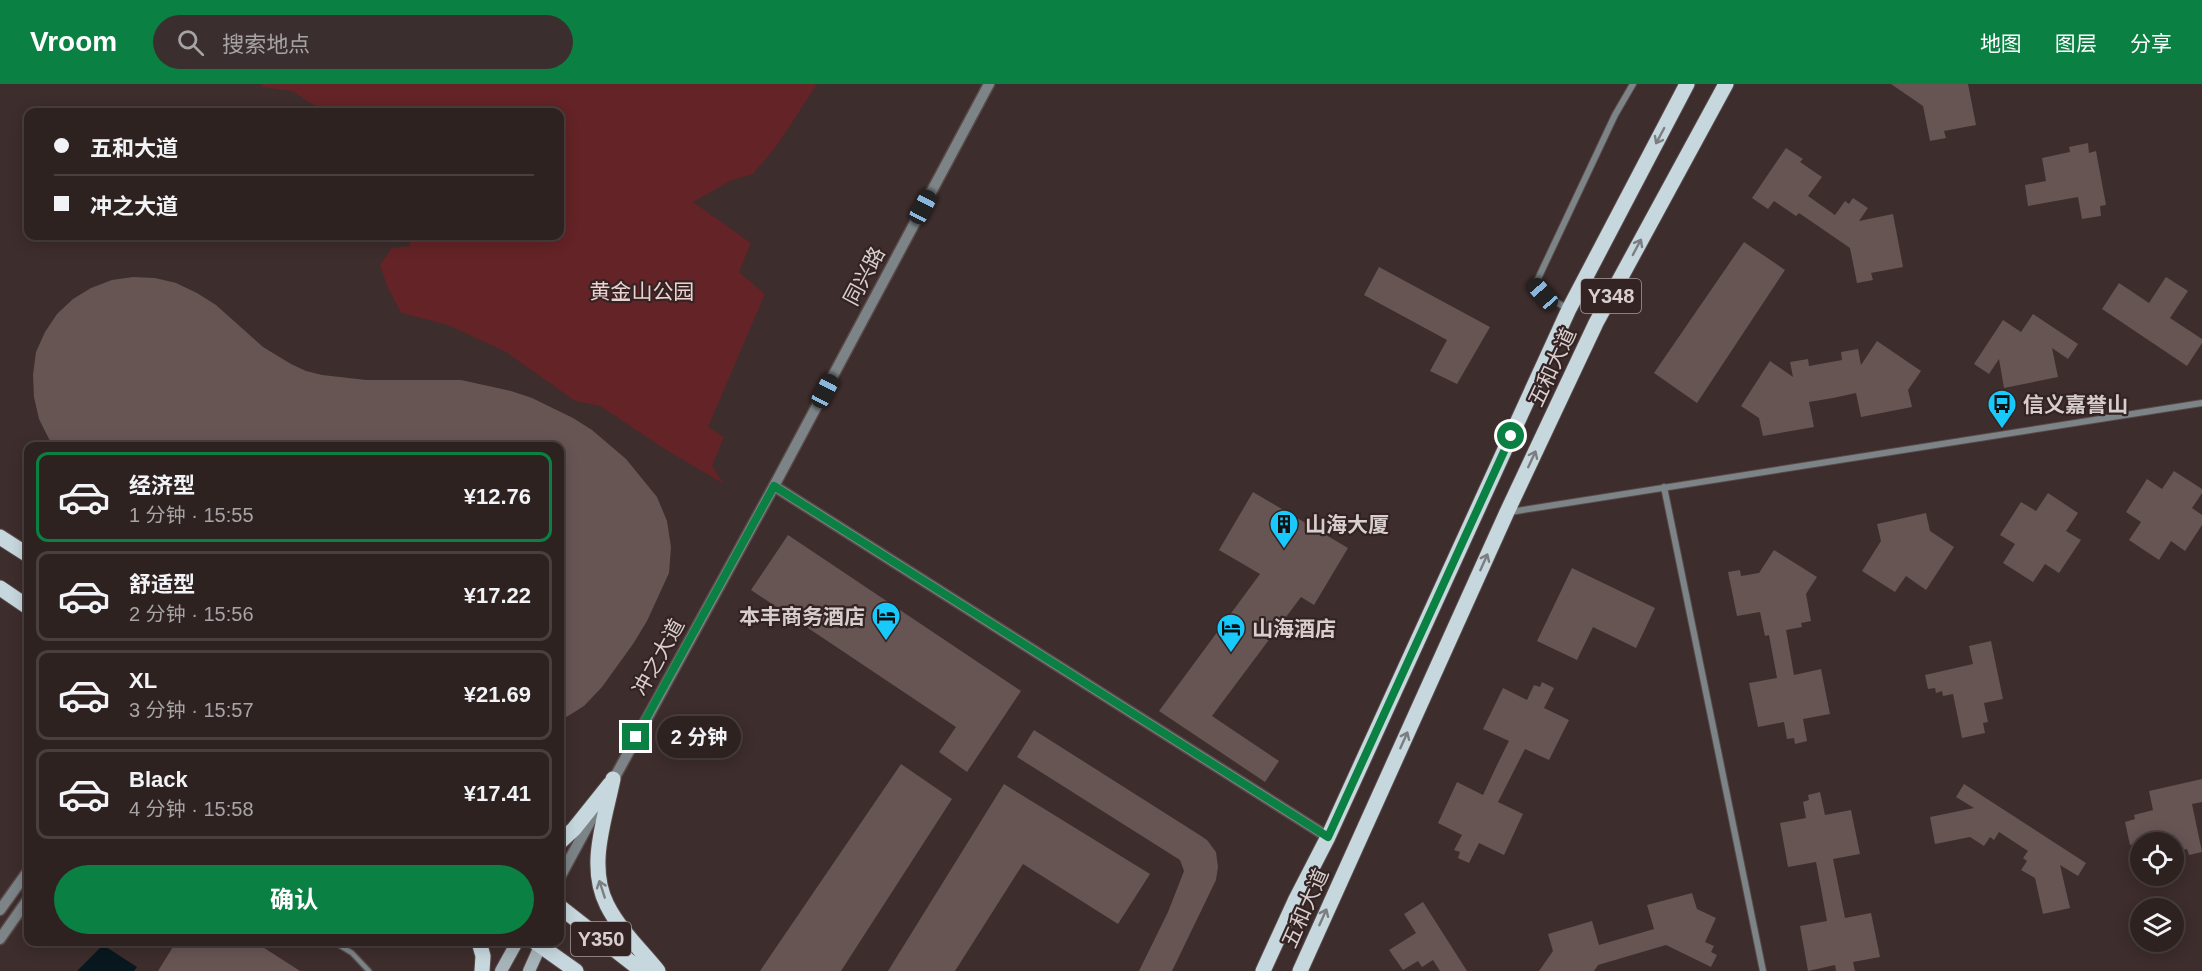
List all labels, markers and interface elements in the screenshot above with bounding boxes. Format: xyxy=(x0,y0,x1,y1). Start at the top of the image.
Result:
search box xyxy=(153,15,573,69)
text: Vroom xyxy=(30,26,117,57)
icon: search xyxy=(174,26,207,59)
text: 搜索地点 xyxy=(222,32,310,57)
text: 地图 xyxy=(1980,32,2022,55)
text: 图层 xyxy=(2055,32,2097,55)
text: 分享 xyxy=(2130,32,2172,55)
one-way arrow xyxy=(1654,126,1665,144)
text: 五和大道 xyxy=(90,136,178,161)
car xyxy=(907,187,939,227)
text: 冲之大道 xyxy=(90,194,178,219)
one-way arrow xyxy=(1631,239,1643,256)
street label: 同兴路 xyxy=(839,243,889,309)
car xyxy=(1524,275,1562,313)
road number: Y348 xyxy=(1581,279,1641,313)
park label: 黄金山公园 xyxy=(590,280,695,303)
street label: 五和大道 xyxy=(1524,324,1580,410)
car xyxy=(809,371,841,411)
bus stop icon: 信义嘉誉山 xyxy=(1986,388,2018,430)
place label: 信义嘉誉山 xyxy=(2023,393,2128,416)
route start xyxy=(1497,422,1524,449)
one-way arrow xyxy=(1526,451,1538,469)
icon: car xyxy=(57,470,111,524)
text: 经济型 xyxy=(129,473,195,498)
text: ¥12.76 xyxy=(464,484,531,509)
text: 1 分钟 · 15:55 xyxy=(129,504,254,526)
building icon: 山海大厦 xyxy=(1268,508,1300,550)
place label: 山海大厦 xyxy=(1305,513,1389,536)
one-way arrow xyxy=(1479,554,1490,572)
icon: car xyxy=(57,569,111,623)
text: 舒适型 xyxy=(129,572,195,597)
text: ¥17.22 xyxy=(464,583,531,608)
hotel icon: 本丰商务酒店 xyxy=(870,600,902,642)
text: 2 分钟 · 15:56 xyxy=(129,603,254,625)
place label: 本丰商务酒店 xyxy=(739,605,865,628)
hotel icon: 山海酒店 xyxy=(1215,612,1247,654)
street label: 冲之大道 xyxy=(628,615,688,699)
place label: 山海酒店 xyxy=(1252,617,1336,640)
icon: car xyxy=(57,668,111,722)
text: XL xyxy=(129,668,157,693)
text: ¥21.69 xyxy=(464,682,531,707)
text: 3 分钟 · 15:57 xyxy=(129,699,254,721)
callout: 2 分钟 xyxy=(657,716,741,758)
route end xyxy=(622,723,649,750)
text: 2 分钟 xyxy=(671,726,727,748)
one-way arrow xyxy=(1398,731,1410,749)
icon: car xyxy=(57,767,111,821)
text: Black xyxy=(129,767,188,792)
text: ¥17.41 xyxy=(464,781,531,806)
text: 4 分钟 · 15:58 xyxy=(129,798,254,820)
map controls xyxy=(2130,832,2184,952)
button: locate xyxy=(2130,832,2184,886)
button: 确认 xyxy=(54,865,534,934)
street label: 五和大道 xyxy=(1277,865,1333,951)
one-way arrow xyxy=(595,880,606,899)
button: layers xyxy=(2130,898,2184,952)
one-way arrow xyxy=(1318,909,1330,927)
road number: Y350 xyxy=(571,922,631,956)

